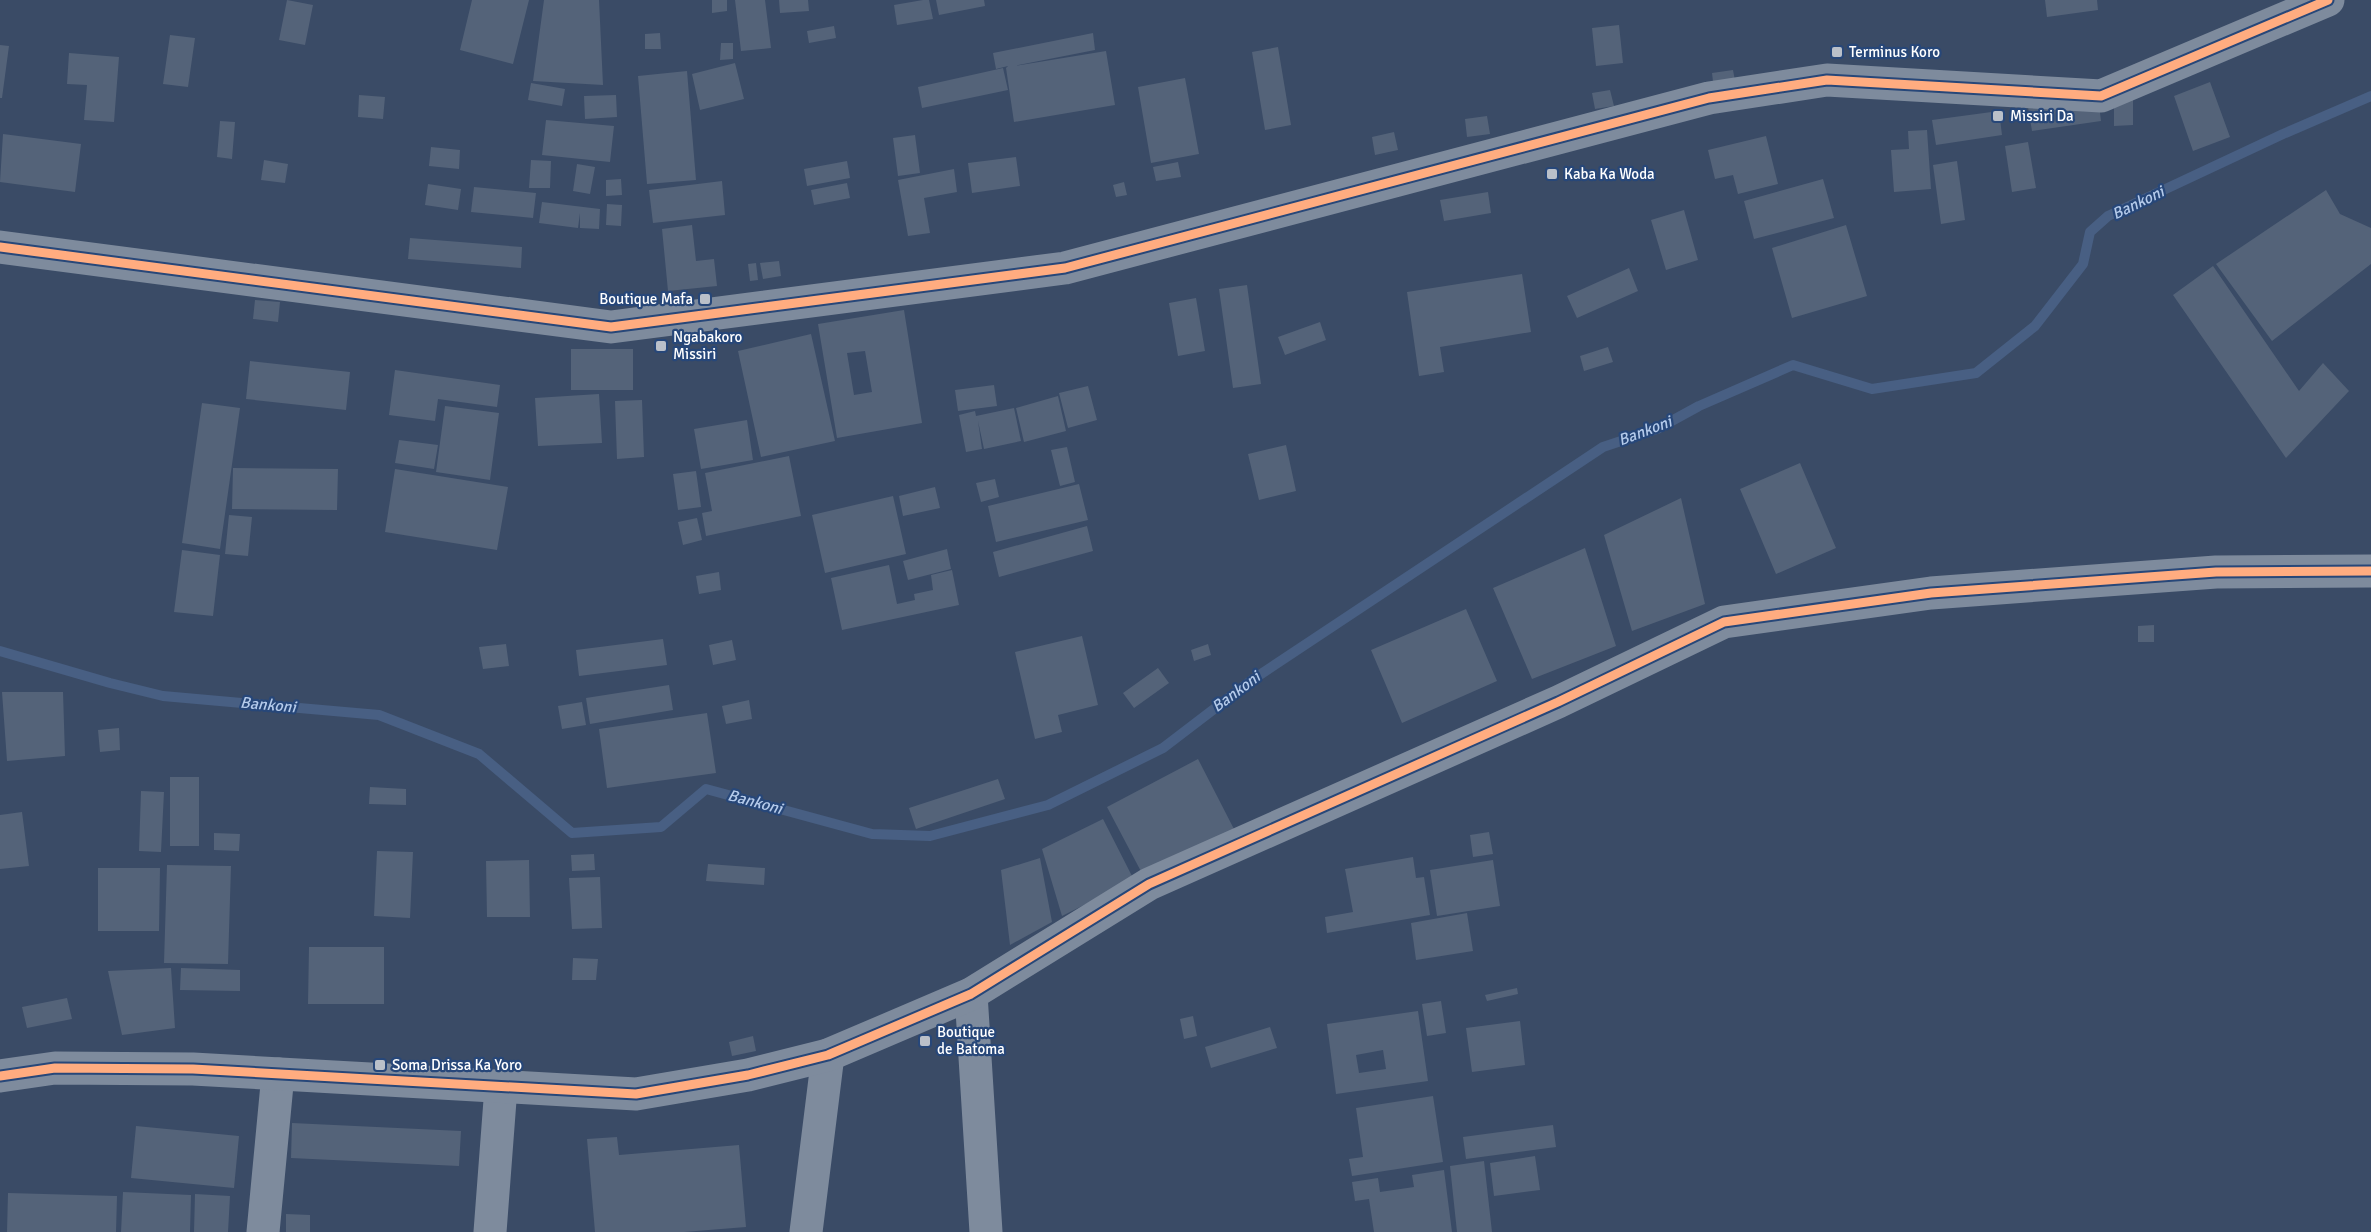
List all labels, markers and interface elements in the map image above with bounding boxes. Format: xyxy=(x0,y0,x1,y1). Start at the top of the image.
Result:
place label: Terminus Koro xyxy=(1849,43,1940,61)
marker: Terminus Koro xyxy=(1830,45,1844,59)
place label: Missiri Da xyxy=(2010,107,2074,125)
marker: Missiri Da xyxy=(1991,109,2005,123)
place label: Kaba Ka Woda xyxy=(1564,165,1655,183)
marker: Kaba Ka Woda xyxy=(1545,167,1559,181)
water label: Bankoni xyxy=(2109,181,2169,224)
place label: Boutique Mafa xyxy=(599,290,693,308)
marker: Boutique Mafa xyxy=(698,292,712,306)
place label: Ngabakoro Missiri xyxy=(673,328,742,363)
marker: Ngabakoro Missiri xyxy=(654,339,668,353)
water label: Bankoni xyxy=(1615,411,1676,450)
water label: Bankoni xyxy=(1208,666,1266,717)
water label: Bankoni xyxy=(239,693,298,718)
water label: Bankoni xyxy=(726,785,786,819)
place label: Boutique de Batoma xyxy=(937,1023,1005,1058)
marker: Boutique de Batoma xyxy=(918,1034,932,1048)
place label: Soma Drissa Ka Yoro xyxy=(392,1056,522,1074)
marker: Soma Drissa Ka Yoro xyxy=(373,1058,387,1072)

